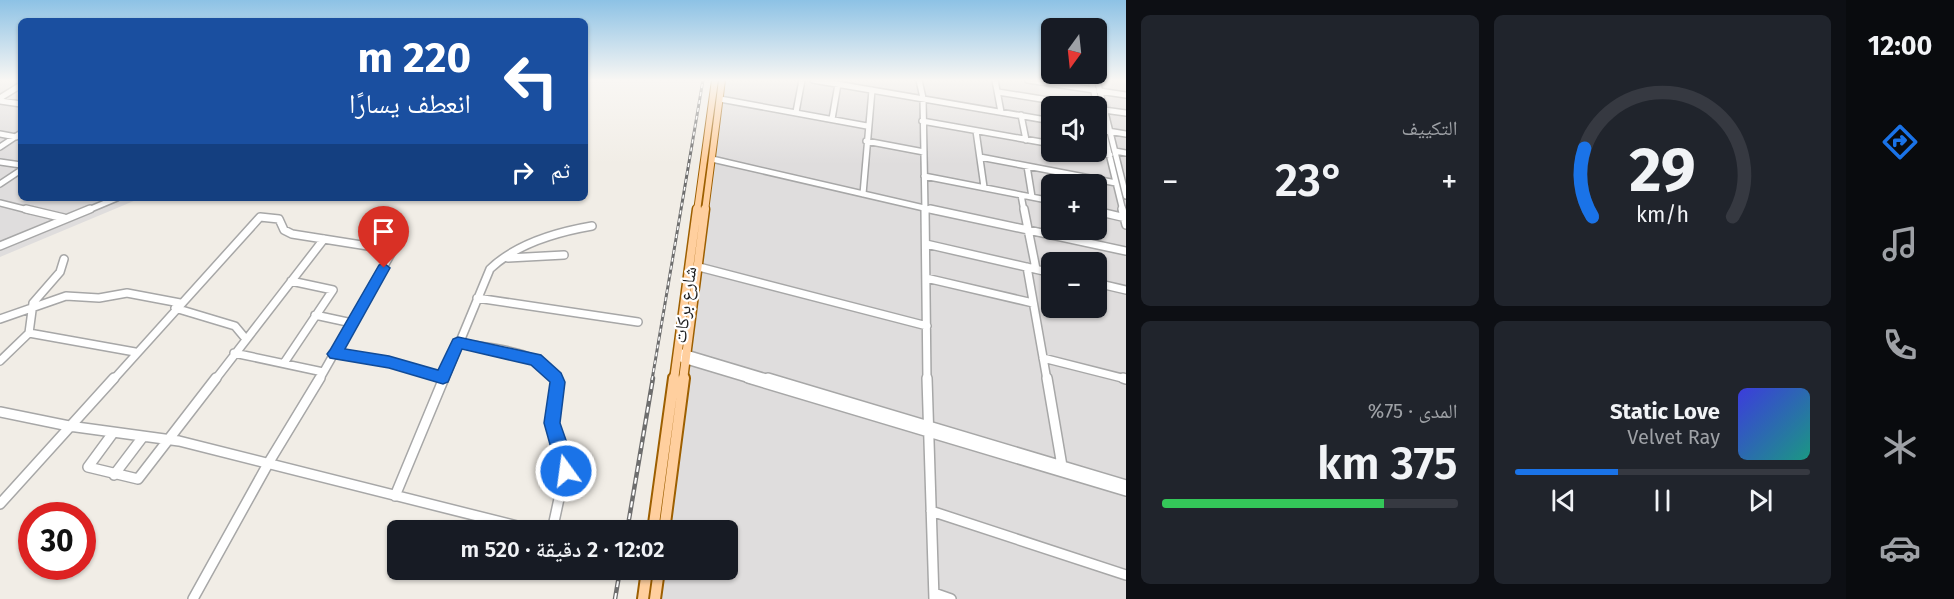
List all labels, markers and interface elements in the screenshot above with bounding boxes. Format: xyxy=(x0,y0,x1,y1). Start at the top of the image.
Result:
north arrow xyxy=(1041,18,1107,84)
map controls xyxy=(1041,18,1107,318)
text: 12:00 xyxy=(1868,30,1932,62)
text: 220 m xyxy=(358,33,471,83)
icon: left xyxy=(492,42,570,120)
text: انعطف يسارًا xyxy=(349,88,471,120)
button: sound xyxy=(1041,96,1107,162)
text: التكييف xyxy=(1401,116,1458,140)
icon: directions xyxy=(1879,121,1921,163)
text: 29 xyxy=(1629,133,1696,208)
text: 23° xyxy=(1275,154,1344,208)
icon: right xyxy=(506,156,539,189)
text: ثم xyxy=(551,157,570,184)
text: − xyxy=(1162,162,1179,202)
text: + xyxy=(1441,162,1458,202)
button: + xyxy=(1041,174,1107,240)
text: km/h xyxy=(1636,203,1689,229)
pin xyxy=(358,206,409,268)
icon: arrive xyxy=(367,215,400,248)
icon: music xyxy=(1879,223,1921,265)
button: − xyxy=(1041,252,1107,318)
street label: شارع بركات xyxy=(669,265,701,345)
icon: phone xyxy=(1879,324,1921,366)
text: Static Love xyxy=(1610,398,1720,425)
text: المدى · 75% xyxy=(1368,399,1458,423)
text: Velvet Ray xyxy=(1627,425,1720,449)
icon: climate xyxy=(1879,426,1921,468)
text: 375 km xyxy=(1317,437,1458,491)
position arrow xyxy=(534,439,598,503)
icon: previous xyxy=(1547,484,1580,517)
icon: pause xyxy=(1646,484,1679,517)
icon: next xyxy=(1744,484,1777,517)
speed limit sign: 30 xyxy=(18,502,96,580)
icon: car xyxy=(1879,527,1921,569)
text: 12:02 · 2 دقيقة · 520 m xyxy=(460,536,665,563)

